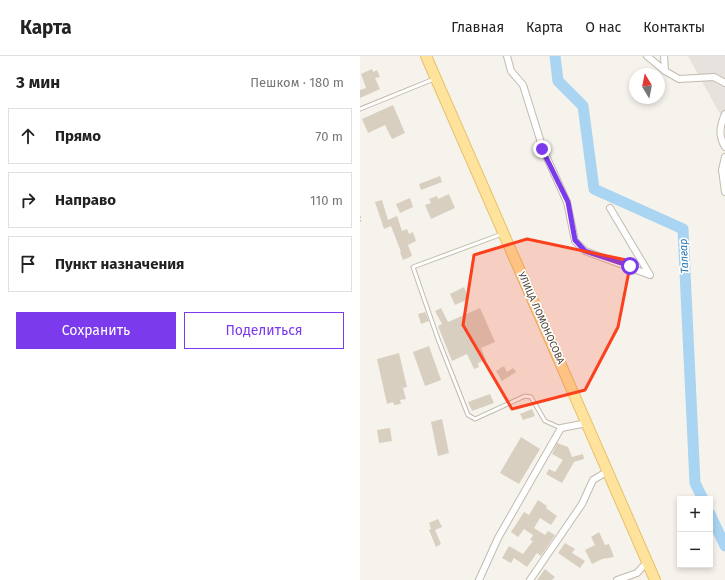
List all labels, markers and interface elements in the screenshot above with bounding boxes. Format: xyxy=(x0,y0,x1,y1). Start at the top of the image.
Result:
text: Карта xyxy=(20,16,72,39)
text: Главная xyxy=(451,19,504,36)
text: Карта xyxy=(526,19,563,36)
text: О нас xyxy=(585,19,621,36)
text: Контакты xyxy=(643,19,705,36)
north arrow xyxy=(629,68,665,104)
text: 3 мин xyxy=(16,72,60,93)
text: Пешком · 180 m xyxy=(250,75,344,90)
icon: ahead xyxy=(17,125,39,147)
text: Прямо xyxy=(55,127,101,145)
text: 70 m xyxy=(316,129,343,144)
route end xyxy=(533,140,551,158)
icon: right xyxy=(17,189,39,211)
text: Направо xyxy=(55,191,116,209)
text: 110 m xyxy=(310,193,343,208)
water label: Талғар xyxy=(677,238,691,274)
icon: arrive xyxy=(17,253,39,275)
text: Пункт назначения xyxy=(55,255,184,273)
route start xyxy=(621,257,639,275)
street label: УЛИЦА ЛОМОНОСОВА xyxy=(515,270,567,366)
button: Сохранить xyxy=(16,312,176,349)
button: Поделиться xyxy=(184,312,344,349)
map controls xyxy=(677,496,713,568)
button: + xyxy=(677,496,713,532)
button: − xyxy=(677,532,713,568)

